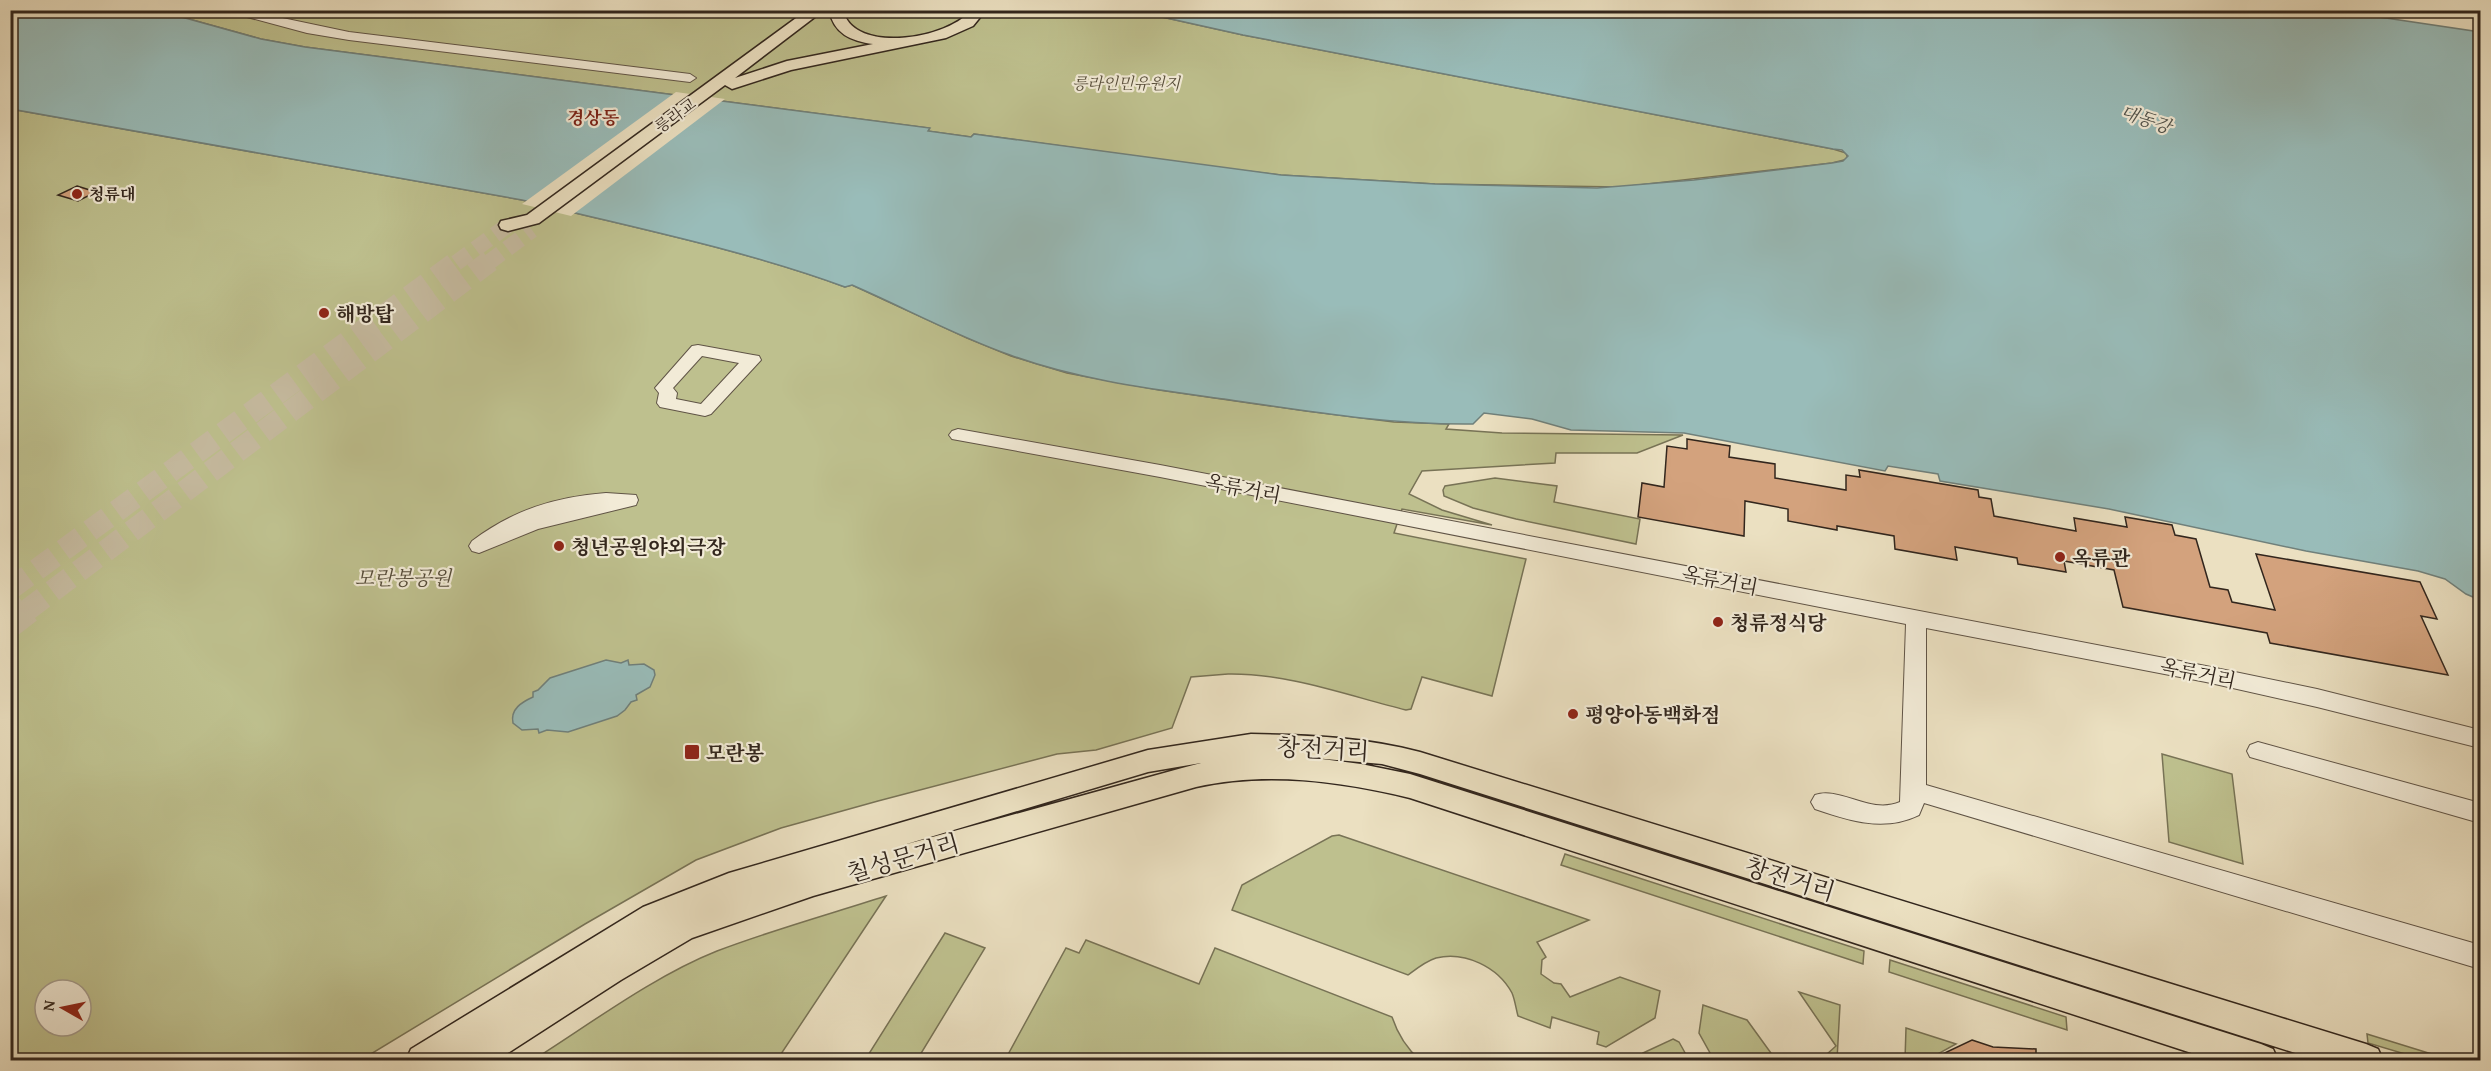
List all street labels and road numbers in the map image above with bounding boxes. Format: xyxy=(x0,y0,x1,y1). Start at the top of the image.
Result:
street label: 릉라교 xyxy=(649,92,701,138)
street label: 옥류거리 xyxy=(1202,466,1284,510)
street label: 옥류거리 xyxy=(1679,558,1761,602)
street label: 옥류거리 xyxy=(2157,651,2239,695)
street label: 창전거리 xyxy=(1276,729,1370,769)
street label: 칠성문거리 xyxy=(842,825,964,891)
street label: 창전거리 xyxy=(1741,849,1839,909)

